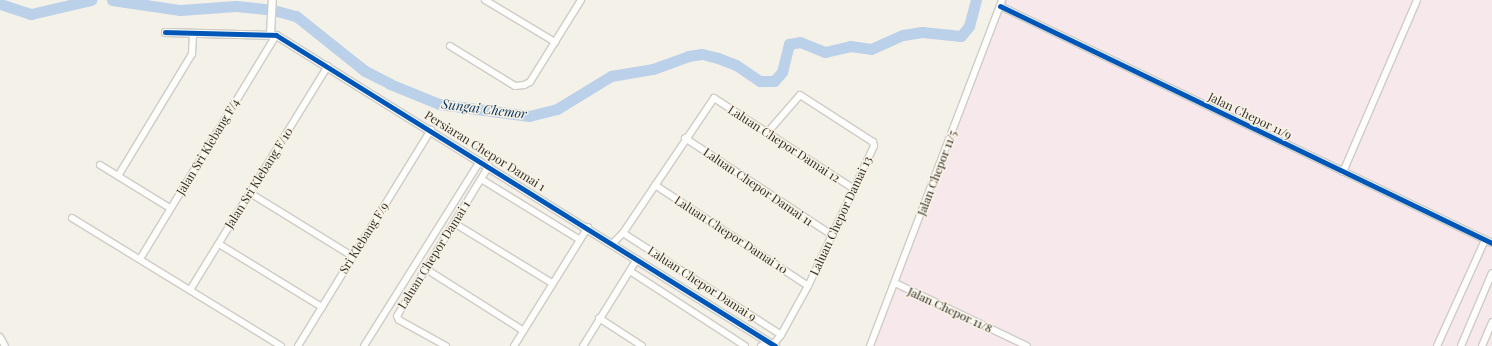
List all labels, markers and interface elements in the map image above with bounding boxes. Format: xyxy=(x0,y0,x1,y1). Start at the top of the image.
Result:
street label: Jalan Chepor 11/9 xyxy=(1206,89,1294,143)
street label: Jalan Sri Klebang F/4 xyxy=(174,96,242,198)
water label: Sungai Chemor xyxy=(441,96,527,122)
street label: Laluan Chepor Damai 12 xyxy=(725,102,843,186)
street label: Persiaran Chepor Damai 1 xyxy=(422,108,548,194)
street label: Jalan Sri Klebang F/10 xyxy=(222,125,296,231)
street label: Jalan Chepor 11/5 xyxy=(914,128,960,218)
street label: Laluan Chepor Damai 11 xyxy=(700,145,816,229)
street label: Laluan Chepor Damai 13 xyxy=(807,154,875,278)
street label: Laluan Chepor Damai 10 xyxy=(672,193,790,277)
street label: Laluan Chepor Damai 1 xyxy=(395,198,473,312)
street label: Sri Klebang F/9 xyxy=(336,200,392,276)
street label: Laluan Chepor Damai 9 xyxy=(645,243,759,325)
street label: Jalan Chepor 11/8 xyxy=(905,284,995,336)

